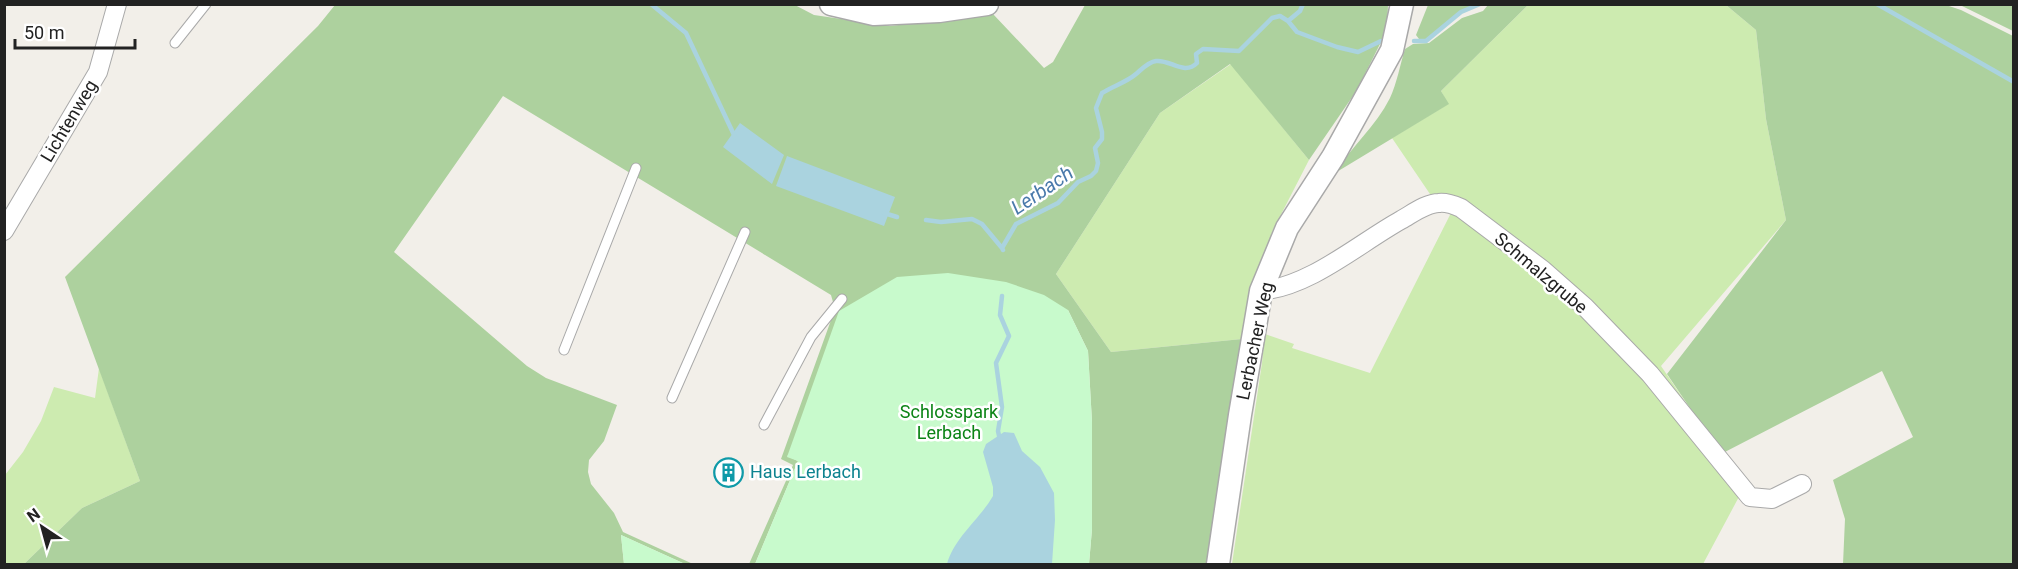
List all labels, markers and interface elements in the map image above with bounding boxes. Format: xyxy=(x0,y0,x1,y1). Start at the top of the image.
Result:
scale bar xyxy=(15,12,135,50)
text: 50 m xyxy=(24,22,64,43)
street label: Lichtenweg xyxy=(36,76,101,166)
water label: Lerbach xyxy=(1006,161,1078,219)
street label: Schmalzgrube xyxy=(1491,228,1592,317)
street label: Lerbacher Weg xyxy=(1232,280,1277,402)
park label: Schlosspark Lerbach xyxy=(900,401,999,443)
building icon: Haus Lerbach xyxy=(713,456,745,488)
place label: Haus Lerbach xyxy=(750,461,861,482)
north arrow xyxy=(12,497,72,557)
text: N xyxy=(23,504,44,526)

